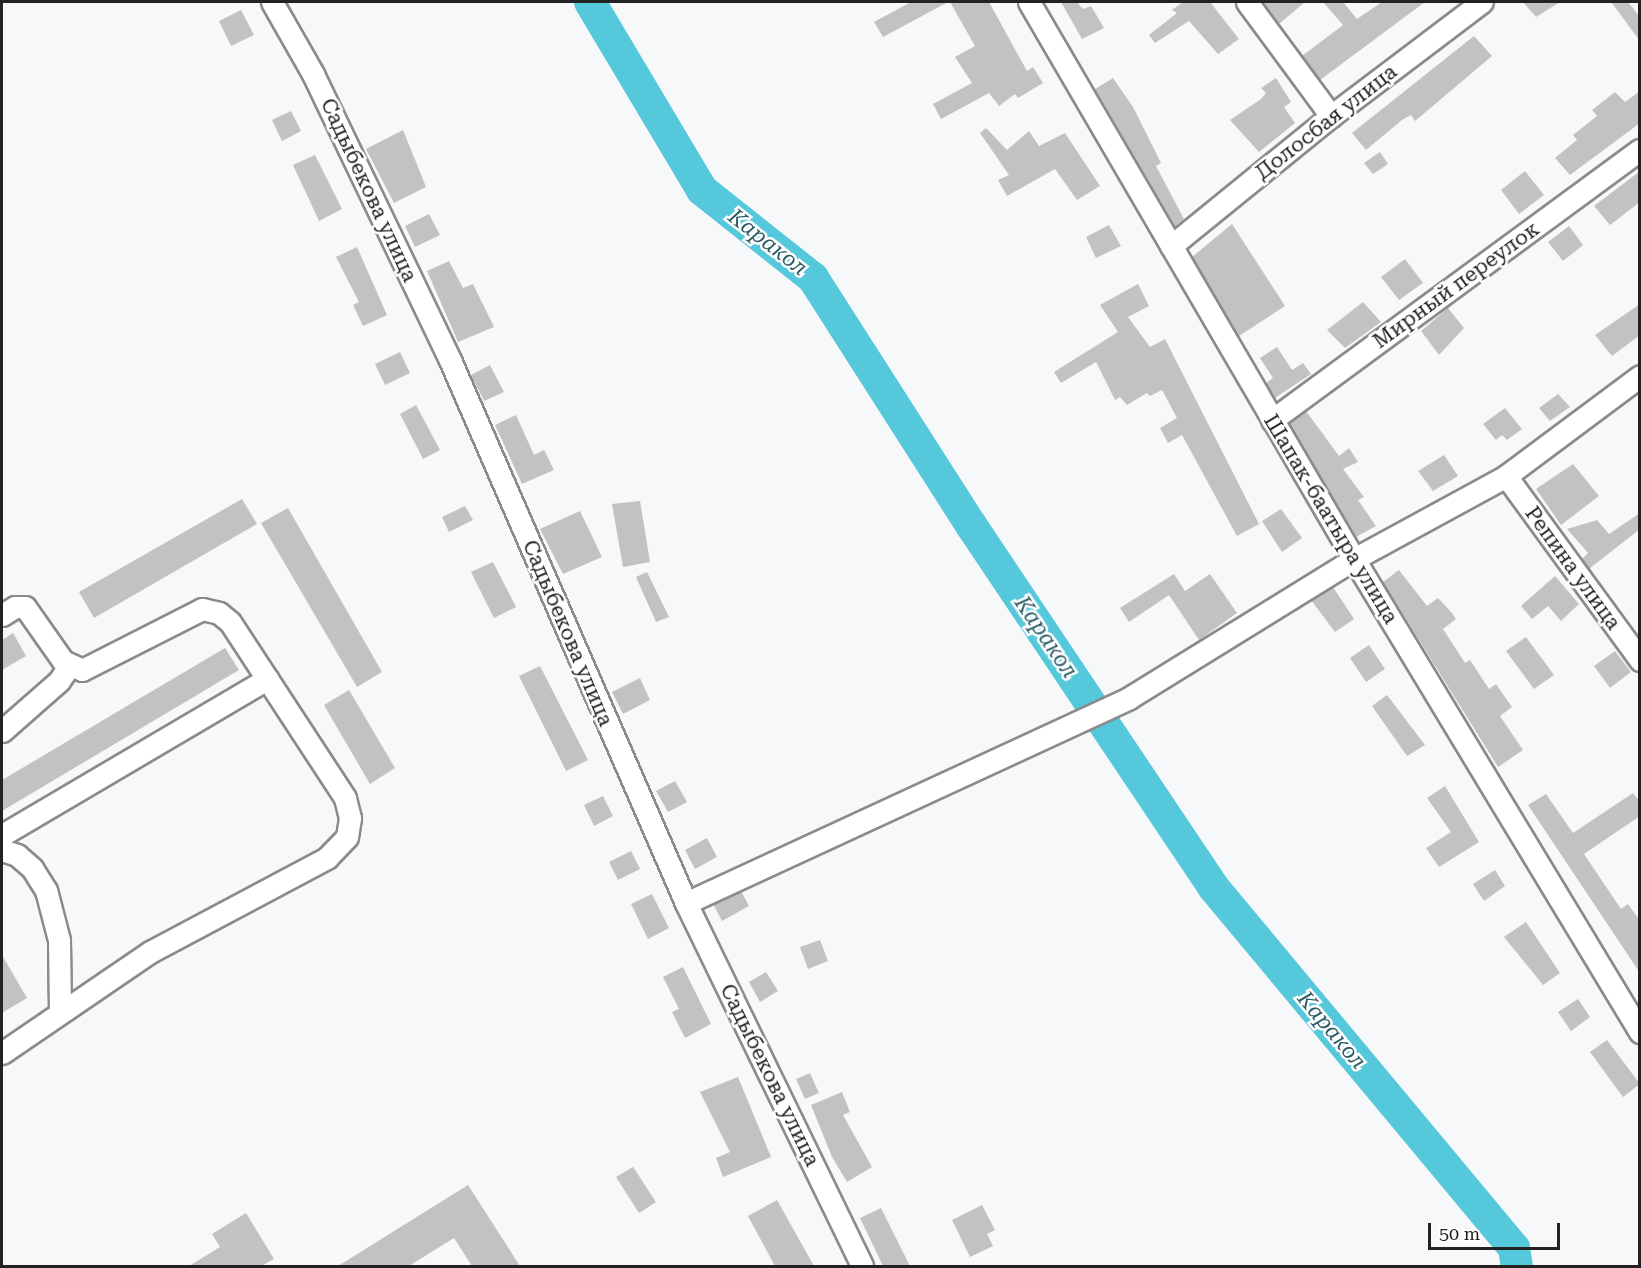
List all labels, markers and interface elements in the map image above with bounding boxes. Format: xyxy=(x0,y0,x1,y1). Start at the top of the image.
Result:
street label: Долосбая улица xyxy=(1250,59,1402,185)
street label: Садыбекова улица xyxy=(315,94,423,286)
water label: Каракол xyxy=(723,203,813,281)
street label: Мирный переулок xyxy=(1368,216,1544,354)
street label: Шапак-баатыра улица xyxy=(1258,410,1404,628)
street label: Репина улица xyxy=(1520,501,1626,635)
street label: Садыбекова улица xyxy=(517,536,619,730)
water label: Каракол xyxy=(1009,591,1083,683)
street label: Садыбекова улица xyxy=(715,980,825,1170)
water label: Каракол xyxy=(1292,986,1372,1074)
scale bar xyxy=(1431,1211,1563,1249)
text: 50 m xyxy=(1439,1223,1480,1244)

